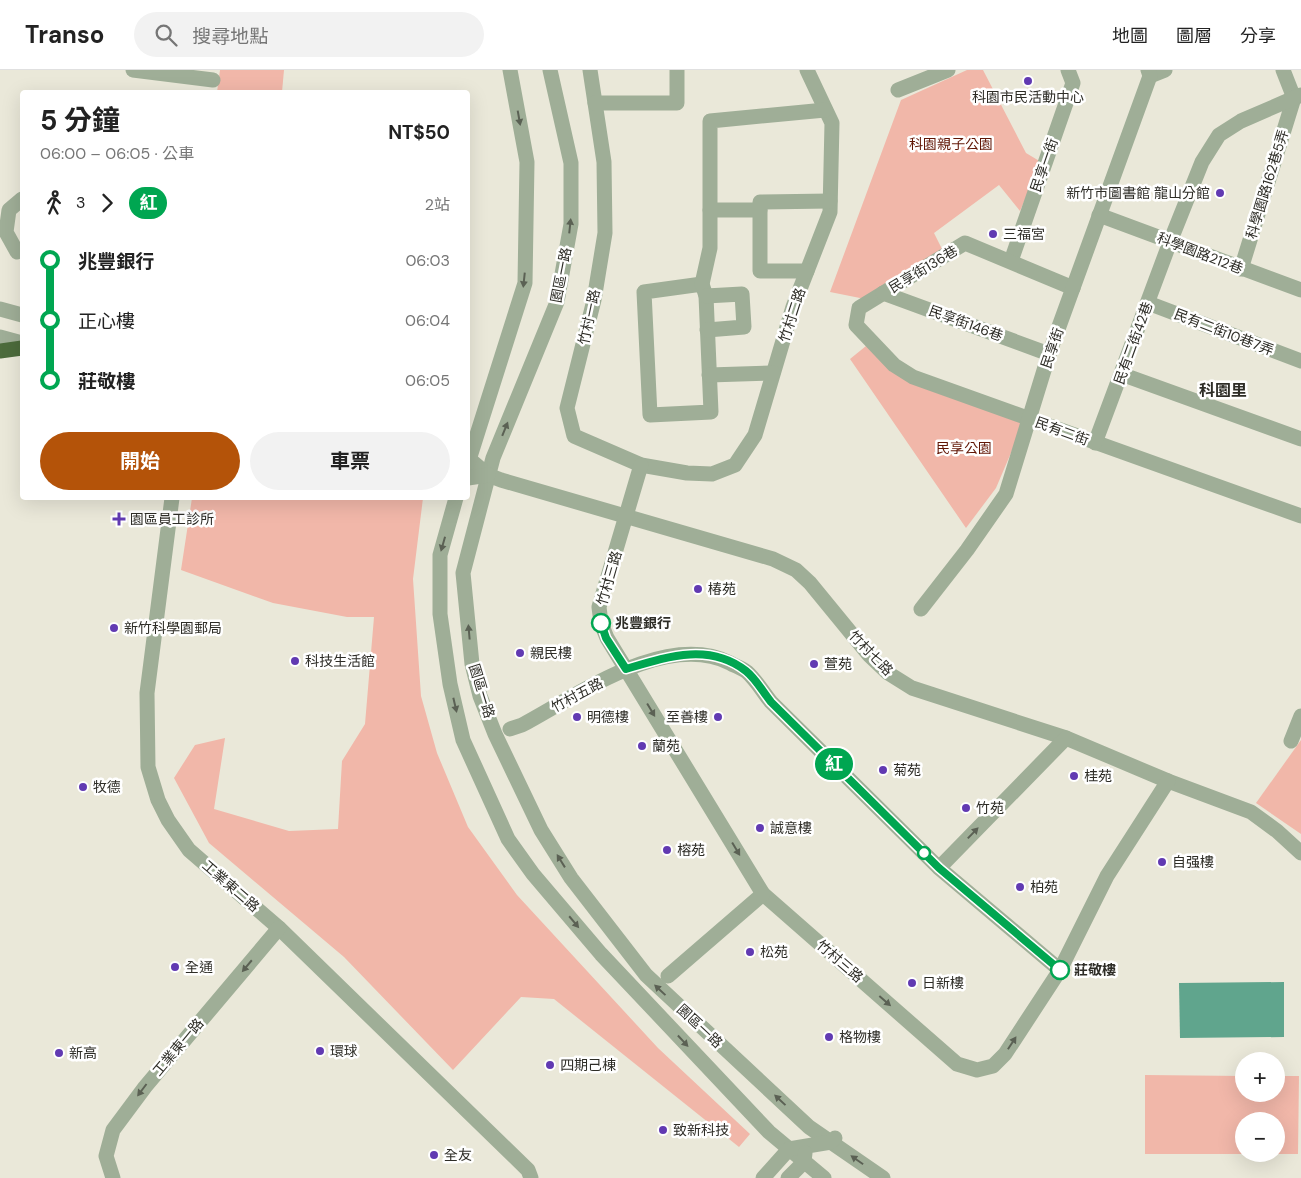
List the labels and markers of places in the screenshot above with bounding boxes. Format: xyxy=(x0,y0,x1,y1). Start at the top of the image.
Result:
marker: 科園市民活動中心 xyxy=(1022,75,1034,87)
place label: 科園市民活動中心 xyxy=(972,88,1084,106)
place label: 新竹市圖書館 龍山分館 xyxy=(1066,184,1210,202)
marker: 新竹市圖書館 龍山分館 xyxy=(1214,187,1226,199)
place label: 三福宮 xyxy=(1003,225,1045,243)
marker: 三福宮 xyxy=(987,228,999,240)
place label: 園區員工診所 xyxy=(130,510,214,528)
marker: 園區員工診所 xyxy=(112,512,126,526)
place label: 椿苑 xyxy=(708,580,736,598)
marker: 椿苑 xyxy=(692,583,704,595)
marker: 兆豐銀行 xyxy=(591,613,611,633)
place label: 兆豐銀行 xyxy=(615,614,671,632)
place label: 新竹科學園郵局 xyxy=(124,619,222,637)
marker: 新竹科學園郵局 xyxy=(108,622,120,634)
place label: 親民樓 xyxy=(530,644,572,662)
marker: 親民樓 xyxy=(514,647,526,659)
place label: 科技生活館 xyxy=(305,652,375,670)
marker: 科技生活館 xyxy=(289,655,301,667)
place label: 萱苑 xyxy=(824,655,852,673)
marker: 萱苑 xyxy=(808,658,820,670)
place label: 明德樓 xyxy=(587,708,629,726)
place label: 至善樓 xyxy=(666,708,708,726)
marker: 明德樓 xyxy=(571,711,583,723)
marker: 至善樓 xyxy=(712,711,724,723)
place label: 蘭苑 xyxy=(652,737,680,755)
marker: 蘭苑 xyxy=(636,740,648,752)
place label: 菊苑 xyxy=(893,761,921,779)
marker: 菊苑 xyxy=(877,764,889,776)
place label: 桂苑 xyxy=(1084,767,1112,785)
marker: 桂苑 xyxy=(1068,770,1080,782)
place label: 牧德 xyxy=(93,778,121,796)
marker: 牧德 xyxy=(77,781,89,793)
place label: 竹苑 xyxy=(976,799,1004,817)
marker: 竹苑 xyxy=(960,802,972,814)
place label: 誠意樓 xyxy=(770,819,812,837)
marker: 誠意樓 xyxy=(754,822,766,834)
place label: 榕苑 xyxy=(677,841,705,859)
marker: 榕苑 xyxy=(661,844,673,856)
unlabelled marker xyxy=(917,846,931,860)
place label: 自强樓 xyxy=(1172,853,1214,871)
marker: 自强樓 xyxy=(1156,856,1168,868)
place label: 柏苑 xyxy=(1030,878,1058,896)
marker: 柏苑 xyxy=(1014,881,1026,893)
place label: 松苑 xyxy=(760,943,788,961)
marker: 松苑 xyxy=(744,946,756,958)
place label: 全通 xyxy=(185,958,213,976)
marker: 莊敬樓 xyxy=(1050,960,1070,980)
marker: 全通 xyxy=(169,961,181,973)
place label: 莊敬樓 xyxy=(1074,961,1116,979)
place label: 日新樓 xyxy=(922,974,964,992)
marker: 日新樓 xyxy=(906,977,918,989)
place label: 格物樓 xyxy=(839,1028,881,1046)
marker: 格物樓 xyxy=(823,1031,835,1043)
place label: 環球 xyxy=(330,1042,358,1060)
place label: 新高 xyxy=(69,1044,97,1062)
marker: 環球 xyxy=(314,1045,326,1057)
marker: 新高 xyxy=(53,1047,65,1059)
place label: 四期己棟 xyxy=(560,1056,616,1074)
marker: 四期己棟 xyxy=(544,1059,556,1071)
place label: 致新科技 xyxy=(673,1121,729,1139)
marker: 致新科技 xyxy=(657,1124,669,1136)
place label: 全友 xyxy=(444,1146,472,1164)
marker: 全友 xyxy=(428,1149,440,1161)

